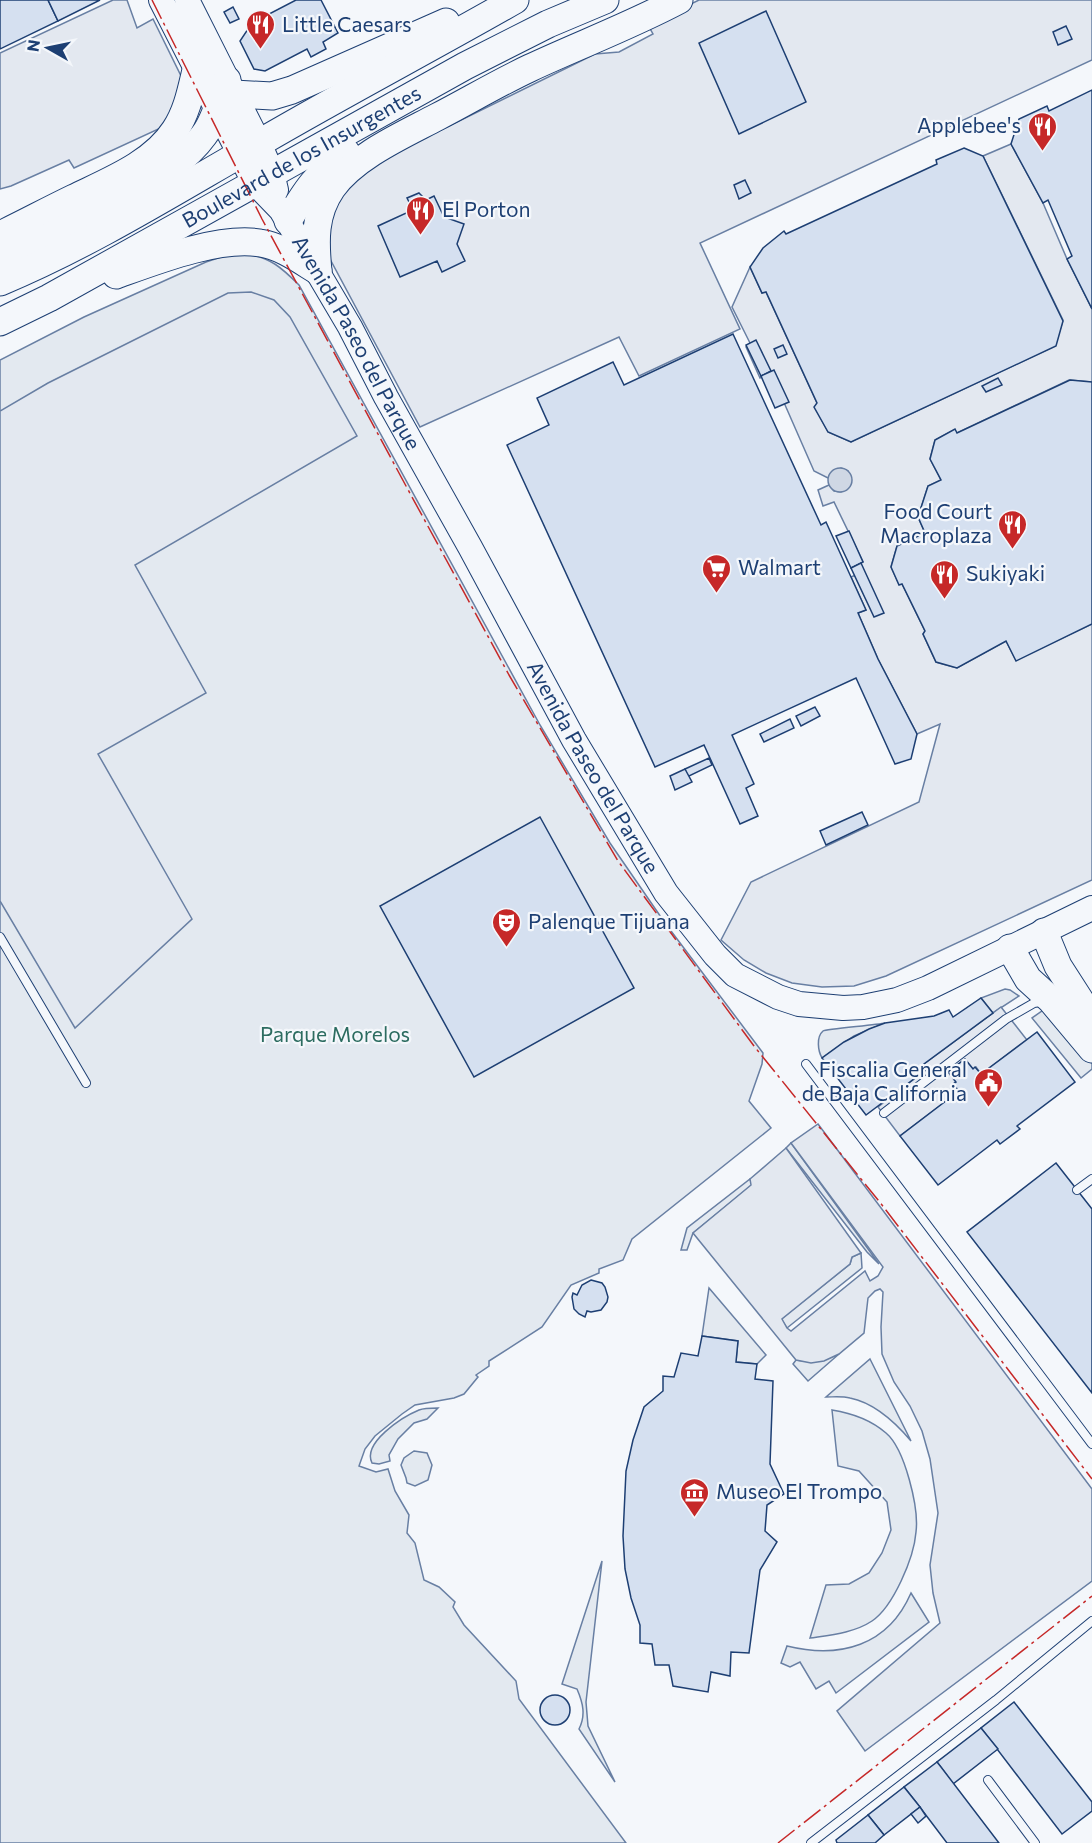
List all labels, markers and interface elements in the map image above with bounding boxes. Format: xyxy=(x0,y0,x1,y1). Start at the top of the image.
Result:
restaurant icon: Little Caesars xyxy=(245,9,277,51)
place label: Little Caesars xyxy=(282,11,412,36)
north arrow xyxy=(18,18,78,78)
text: N xyxy=(22,38,43,53)
street label: Boulevard de los Insurgentes xyxy=(177,79,425,232)
restaurant icon: Applebee's xyxy=(1026,110,1058,152)
place label: Applebee's xyxy=(917,112,1021,137)
restaurant icon: El Porton xyxy=(405,194,437,236)
place label: El Porton xyxy=(442,196,531,221)
street label: Avenida Paseo del Parque xyxy=(288,231,427,454)
place label: Food Court Macroplaza xyxy=(880,498,992,547)
restaurant icon: Food Court Macroplaza xyxy=(997,508,1029,550)
supermarket icon: Walmart xyxy=(701,552,733,594)
place label: Walmart xyxy=(738,554,821,579)
restaurant icon: Sukiyaki xyxy=(929,558,961,600)
place label: Sukiyaki xyxy=(966,560,1045,585)
street label: Avenida Paseo del Parque xyxy=(523,656,665,877)
theatre icon: Palenque Tijuana xyxy=(491,906,523,948)
place label: Palenque Tijuana xyxy=(528,908,690,933)
park label: Parque Morelos xyxy=(260,1021,410,1046)
place label: Fiscalia General de Baja California xyxy=(802,1056,967,1105)
public building icon: Fiscalia General de Baja California xyxy=(972,1066,1004,1108)
museum icon: Museo El Trompo xyxy=(679,1476,711,1518)
place label: Museo El Trompo xyxy=(716,1478,882,1503)

